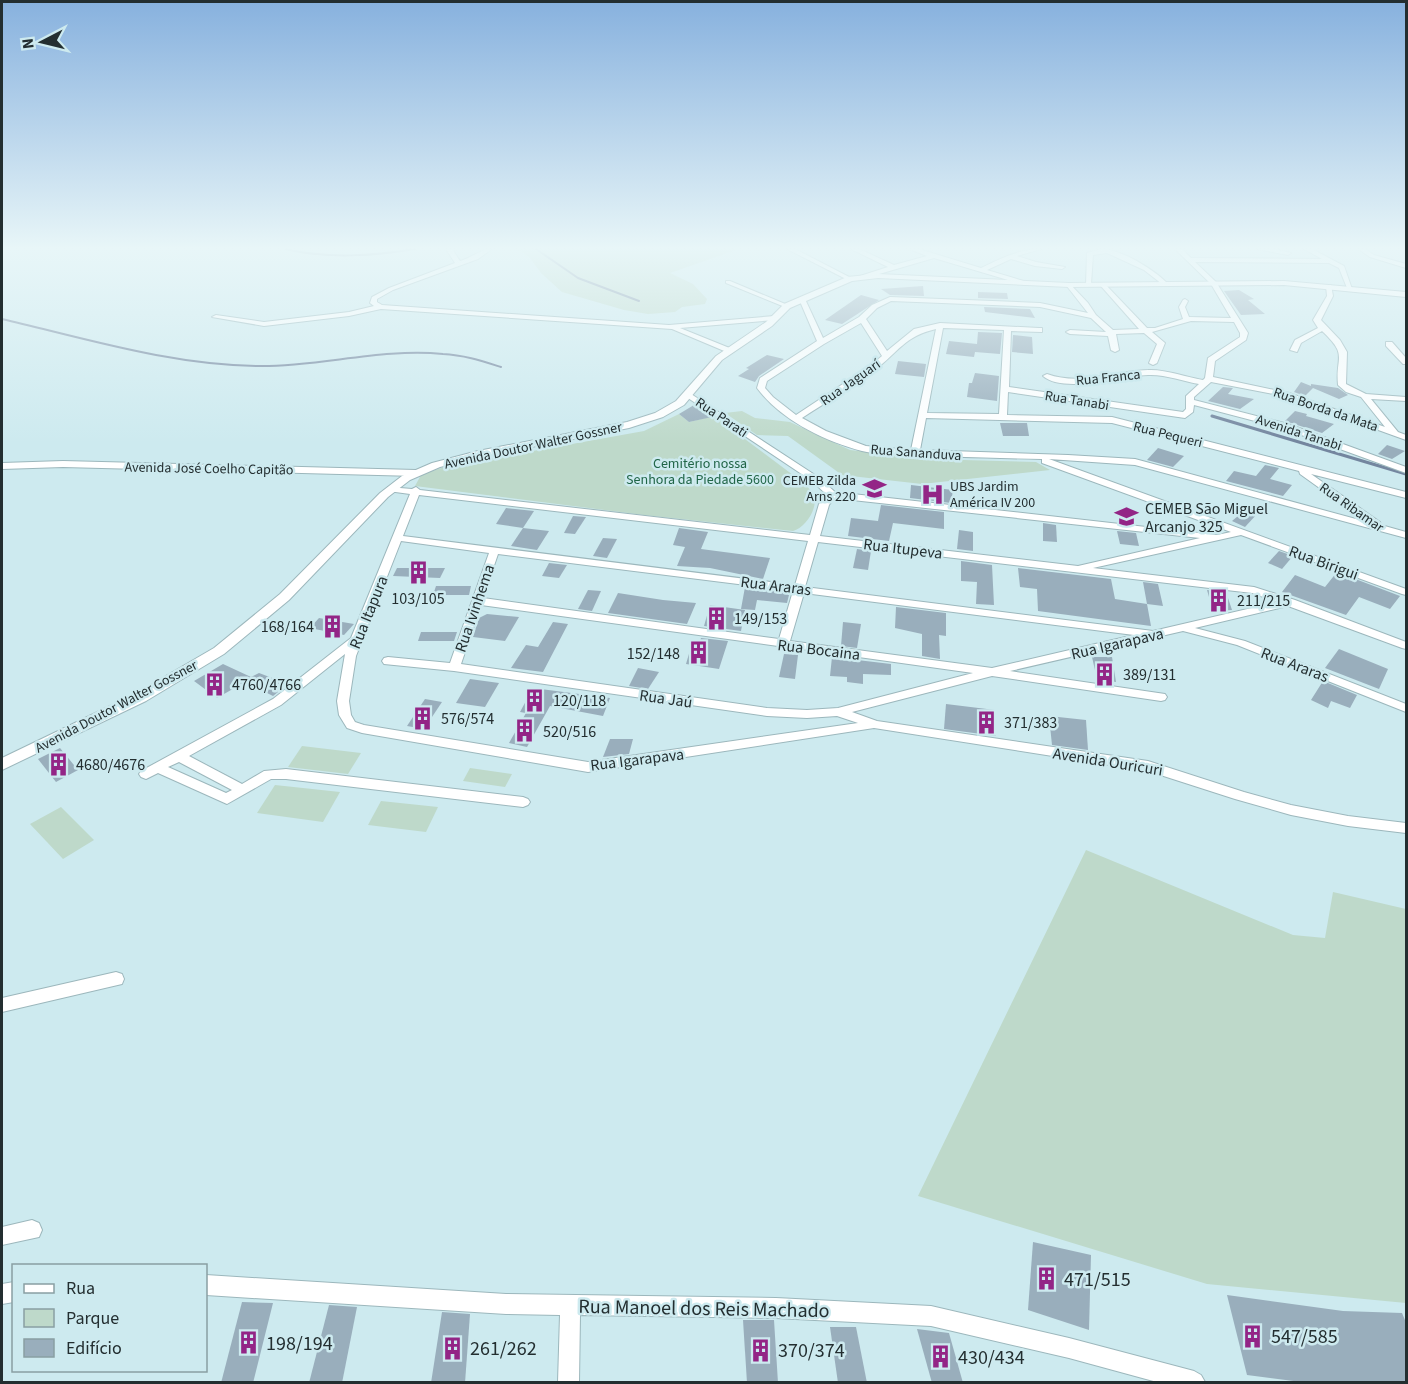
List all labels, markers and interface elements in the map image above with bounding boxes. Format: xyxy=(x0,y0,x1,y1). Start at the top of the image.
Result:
north arrow xyxy=(12,12,72,72)
text: N xyxy=(17,37,40,50)
street label: Rua Jaguarí xyxy=(816,354,885,411)
street label: Rua Franca xyxy=(1075,365,1141,391)
street label: Rua Borda da Mata xyxy=(1271,383,1381,437)
street label: Rua Tanabi xyxy=(1043,386,1110,416)
street label: Rua Parati xyxy=(691,393,752,443)
street label: Avenida Tanabi xyxy=(1253,410,1344,456)
street label: Avenida Doutor Walter Gossner xyxy=(443,417,624,475)
street label: Rua Pequeri xyxy=(1131,417,1204,453)
street label: Rua Sananduva xyxy=(870,440,962,466)
park label: Cemitério nossa Senhora da Piedade 5600 xyxy=(626,454,774,490)
street label: Avenida José Coelho Capitão xyxy=(124,458,294,480)
place label: CEMEB Zilda Arns 220 xyxy=(783,471,856,507)
school or university icon: CEMEB Zilda Arns 220 xyxy=(861,475,887,501)
place label: UBS Jardim América IV 200 xyxy=(950,477,1035,513)
street label: Rua Ribamar xyxy=(1315,478,1388,538)
hospital icon: UBS Jardim América IV 200 xyxy=(919,481,945,507)
place label: CEMEB São Miguel Arcanjo 325 xyxy=(1145,498,1268,538)
school or university icon: CEMEB São Miguel Arcanjo 325 xyxy=(1114,504,1140,530)
street label: Rua Itupeva xyxy=(862,533,944,565)
street label: Rua Birigui xyxy=(1286,540,1362,586)
building icon: 103/105 xyxy=(405,560,431,586)
street label: Rua Ivinhema xyxy=(450,562,500,655)
street label: Rua Araras xyxy=(739,571,813,601)
street label: Rua Itapura xyxy=(344,572,394,652)
building icon: 211/215 xyxy=(1206,587,1232,613)
place label: 103/105 xyxy=(391,588,445,610)
place label: 211/215 xyxy=(1237,590,1290,612)
building icon: 149/153 xyxy=(703,605,729,631)
place label: 149/153 xyxy=(734,608,787,630)
building icon: 168/164 xyxy=(319,613,345,639)
place label: 168/164 xyxy=(261,616,314,638)
street label: Rua Igarapava xyxy=(1069,623,1166,665)
street label: Rua Bocaina xyxy=(776,634,861,666)
building icon: 152/148 xyxy=(685,640,711,666)
street label: Rua Araras xyxy=(1258,642,1332,688)
place label: 152/148 xyxy=(627,643,680,665)
street label: Avenida Doutor Walter Gossner xyxy=(32,655,201,758)
building icon: 389/131 xyxy=(1092,661,1118,687)
place label: 389/131 xyxy=(1123,664,1176,686)
building icon: 4760/4766 xyxy=(201,671,227,697)
place label: 4760/4766 xyxy=(232,674,301,696)
street label: Rua Jaú xyxy=(638,684,694,714)
building icon: 120/118 xyxy=(522,687,548,713)
place label: 120/118 xyxy=(553,690,606,712)
building icon: 576/574 xyxy=(410,705,436,731)
place label: 576/574 xyxy=(441,708,494,730)
building icon: 371/383 xyxy=(973,709,999,735)
place label: 371/383 xyxy=(1004,712,1057,734)
building icon: 520/516 xyxy=(512,718,538,744)
place label: 520/516 xyxy=(543,721,596,743)
street label: Avenida Ouricuri xyxy=(1051,742,1164,782)
street label: Rua Igarapava xyxy=(589,743,685,777)
building icon: 4680/4676 xyxy=(45,751,71,777)
place label: 4680/4676 xyxy=(76,754,145,776)
legend xyxy=(12,1264,207,1372)
building icon: 471/515 xyxy=(1033,1266,1059,1292)
place label: 471/515 xyxy=(1064,1266,1131,1294)
text: Rua xyxy=(66,1276,95,1301)
street label: Rua Manoel dos Reis Machado xyxy=(578,1293,830,1325)
text: Parque xyxy=(66,1306,119,1331)
building icon: 547/585 xyxy=(1240,1323,1266,1349)
place label: 547/585 xyxy=(1271,1323,1338,1351)
building icon: 198/194 xyxy=(235,1330,261,1356)
place label: 198/194 xyxy=(266,1330,333,1358)
building icon: 261/262 xyxy=(439,1335,465,1361)
place label: 261/262 xyxy=(470,1335,537,1363)
text: Edifício xyxy=(66,1336,122,1361)
building icon: 370/374 xyxy=(747,1337,773,1363)
place label: 370/374 xyxy=(778,1337,845,1365)
building icon: 430/434 xyxy=(927,1344,953,1370)
place label: 430/434 xyxy=(958,1344,1025,1372)

